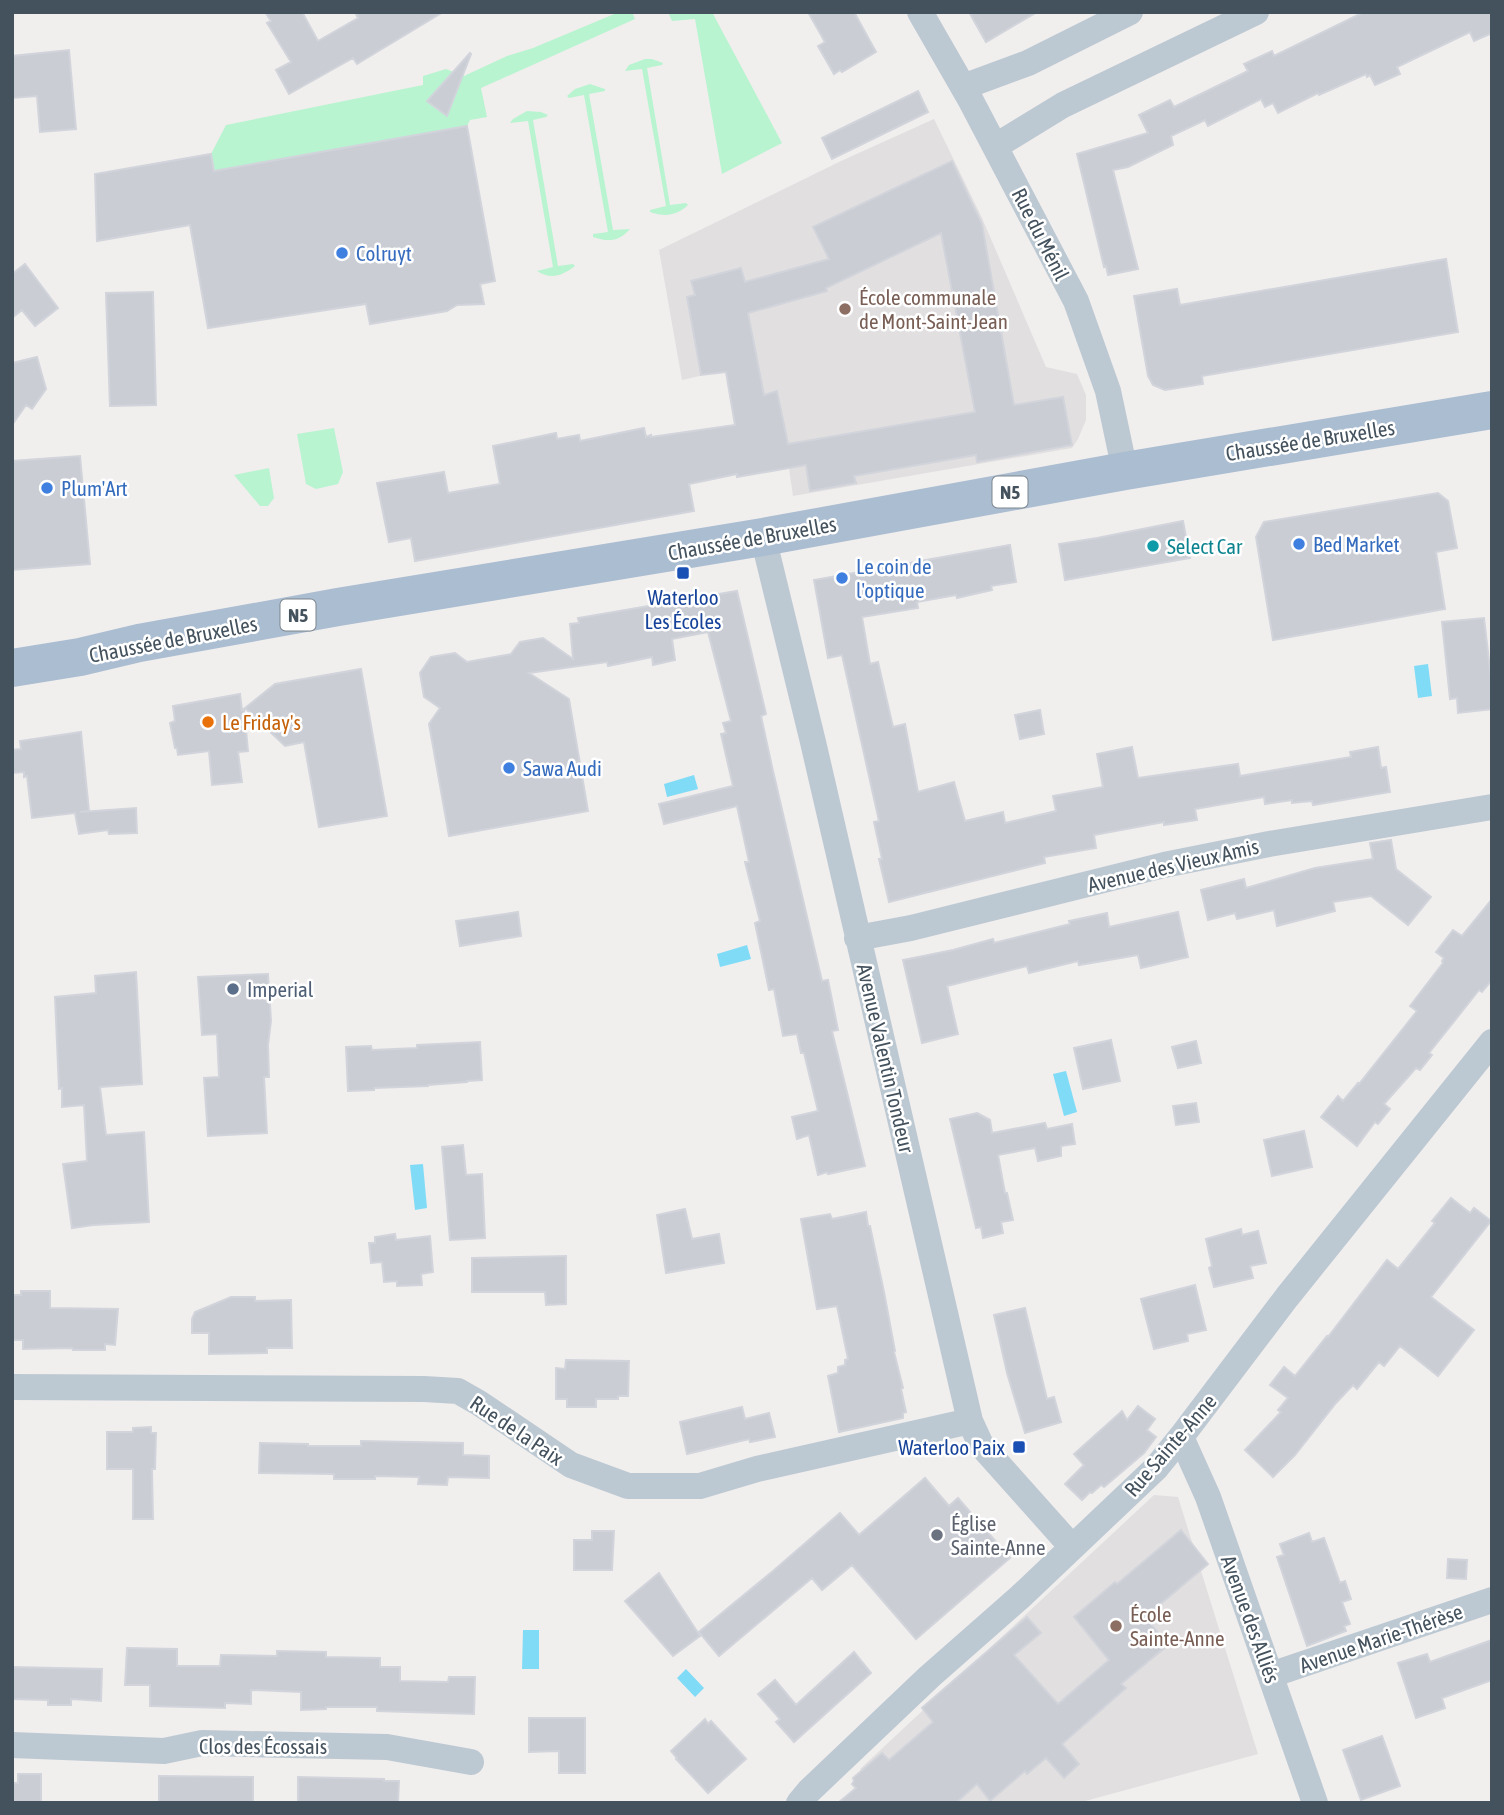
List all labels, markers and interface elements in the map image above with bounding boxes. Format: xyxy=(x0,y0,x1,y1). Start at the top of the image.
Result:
street label: Rue du Ménil xyxy=(1008,184,1075,284)
place label: Colruyt xyxy=(356,241,412,265)
marker: Colruyt xyxy=(334,245,350,261)
place label: École communale de Mont-Saint-Jean xyxy=(859,285,1008,333)
marker: École communale de Mont-Saint-Jean xyxy=(837,301,853,317)
street label: Chaussée de Bruxelles xyxy=(1224,415,1396,465)
place label: Plum'Art xyxy=(61,476,127,500)
road number: N5 xyxy=(992,477,1028,508)
marker: Plum'Art xyxy=(39,480,55,496)
street label: Chaussée de Bruxelles xyxy=(666,511,838,565)
place label: Bed Market xyxy=(1313,532,1400,556)
place label: Select Car xyxy=(1167,534,1243,558)
marker: Bed Market xyxy=(1291,536,1307,552)
marker: Select Car xyxy=(1145,538,1161,554)
place label: Le coin de l'optique xyxy=(856,554,932,602)
marker: Waterloo Les Écoles xyxy=(675,565,691,581)
marker: Le coin de l'optique xyxy=(834,570,850,586)
place label: Waterloo Les Écoles xyxy=(645,585,721,633)
road number: N5 xyxy=(280,600,316,630)
street label: Chaussée de Bruxelles xyxy=(87,611,259,667)
place label: Le Friday's xyxy=(222,710,301,734)
marker: Le Friday's xyxy=(200,714,216,730)
place label: Sawa Audi xyxy=(523,756,602,780)
marker: Sawa Audi xyxy=(501,760,517,776)
street label: Avenue des Vieux Amis xyxy=(1085,834,1261,896)
street label: Avenue Valentin Tondeur xyxy=(853,961,920,1156)
place label: Imperial xyxy=(247,977,314,1001)
marker: Imperial xyxy=(225,981,241,997)
street label: Rue Sainte-Anne xyxy=(1119,1389,1221,1501)
street label: Rue de la Paix xyxy=(466,1390,568,1470)
place label: Waterloo Paix xyxy=(898,1435,1006,1459)
marker: Waterloo Paix xyxy=(1011,1439,1027,1455)
place label: Église Sainte-Anne xyxy=(951,1511,1045,1559)
marker: Église Sainte-Anne xyxy=(929,1527,945,1543)
street label: Avenue des Alliés xyxy=(1217,1552,1285,1686)
street label: Avenue Marie-Thérèse xyxy=(1296,1599,1466,1677)
place label: École Sainte-Anne xyxy=(1130,1602,1224,1650)
marker: École Sainte-Anne xyxy=(1108,1618,1124,1634)
street label: Clos des Écossais xyxy=(199,1734,327,1758)

